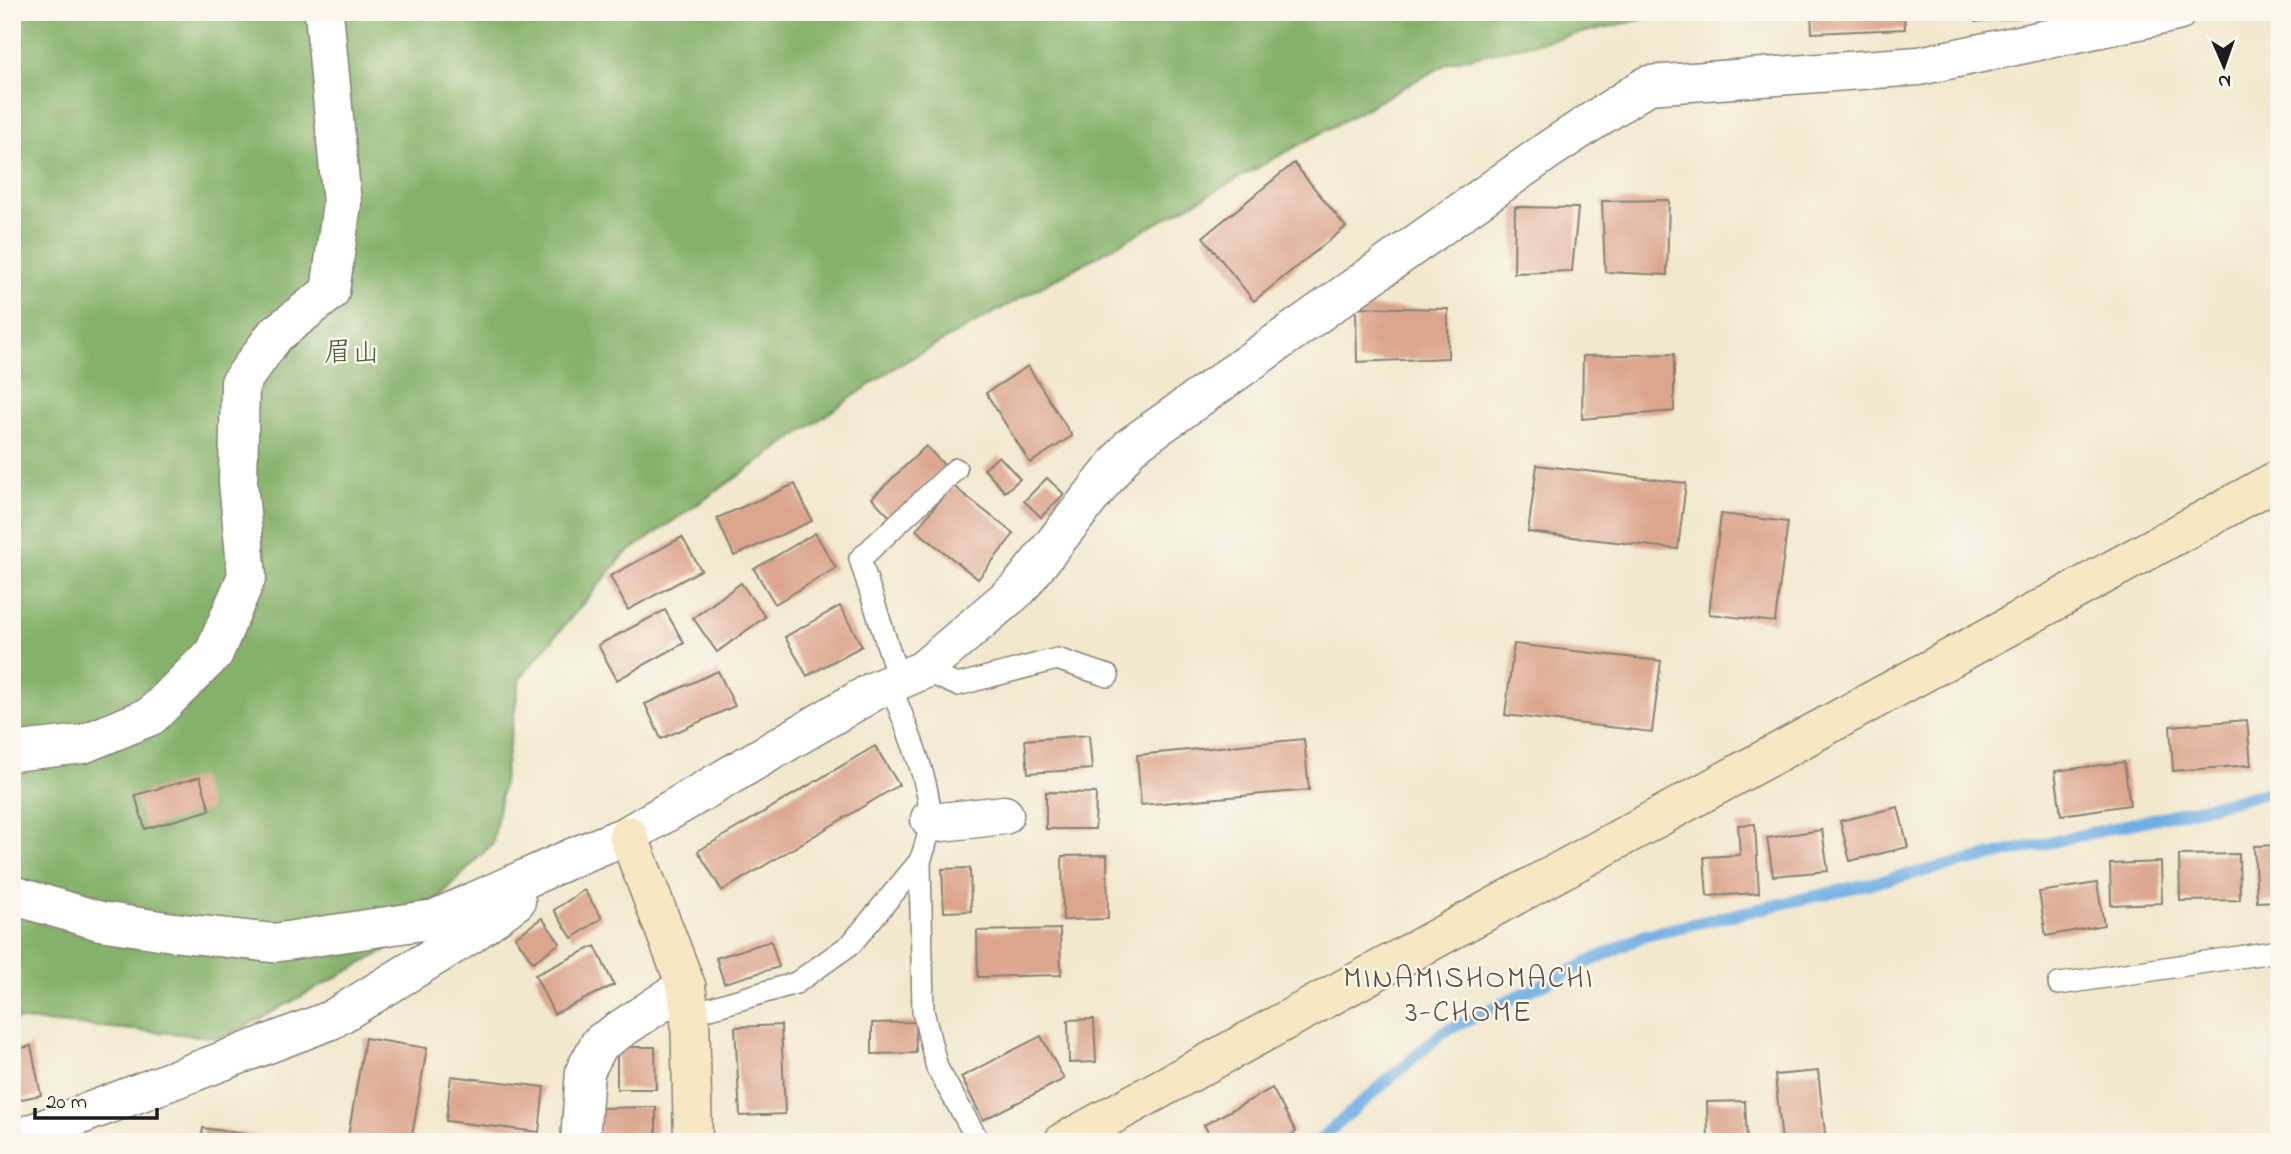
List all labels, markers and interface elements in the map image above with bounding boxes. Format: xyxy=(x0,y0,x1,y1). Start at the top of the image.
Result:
north arrow xyxy=(2190,32,2260,102)
text: N xyxy=(2217,67,2231,94)
park label: 眉山 xyxy=(324,334,380,375)
district label: MINAMISHOMACHI 3-CHOME xyxy=(1343,958,1595,1036)
scale bar xyxy=(35,1077,158,1121)
text: 20 m xyxy=(46,1088,87,1118)

